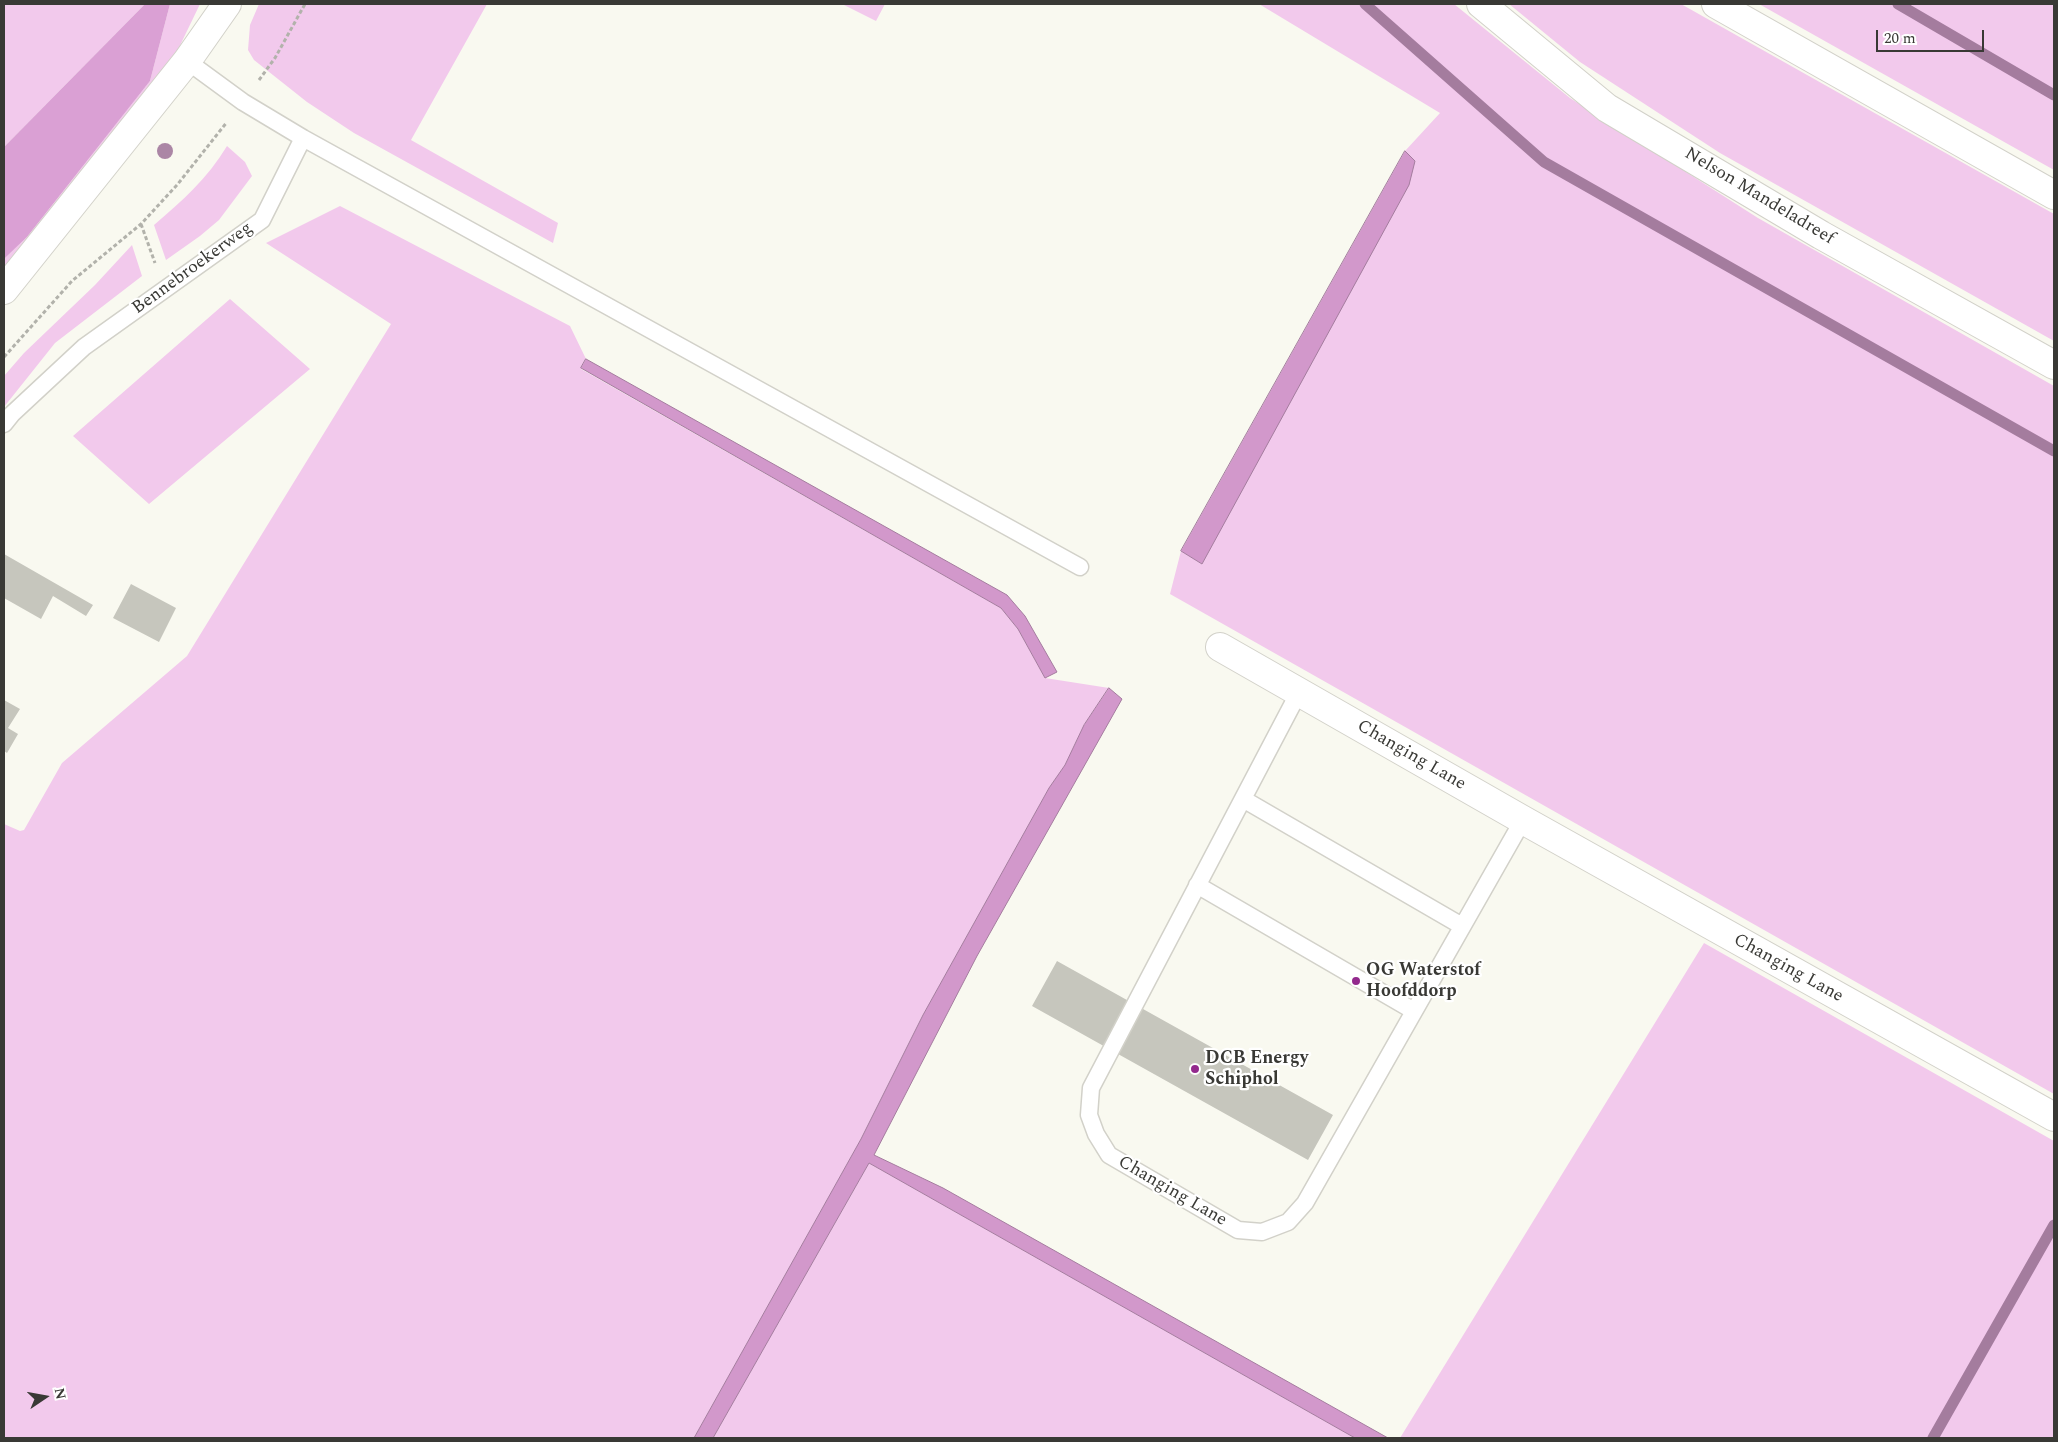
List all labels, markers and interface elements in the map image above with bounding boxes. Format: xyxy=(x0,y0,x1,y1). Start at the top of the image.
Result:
scale bar xyxy=(1878,20,1986,52)
text: 20 m xyxy=(1884,27,1916,50)
street label: Nelson Mandeladreef xyxy=(1680,144,1838,250)
street label: Bennebroekerweg xyxy=(128,218,258,320)
street label: Changing Lane xyxy=(1353,716,1469,796)
street label: Changing Lane xyxy=(1729,930,1847,1008)
place label: OG Waterstof Hoofddorp xyxy=(1366,960,1481,1002)
marker: OG Waterstof Hoofddorp xyxy=(1350,975,1362,987)
place label: DCB Energy Schiphol xyxy=(1205,1048,1308,1090)
marker: DCB Energy Schiphol xyxy=(1189,1063,1201,1075)
street label: Changing Lane xyxy=(1114,1152,1230,1232)
north arrow xyxy=(20,1372,70,1422)
text: N xyxy=(49,1386,72,1402)

